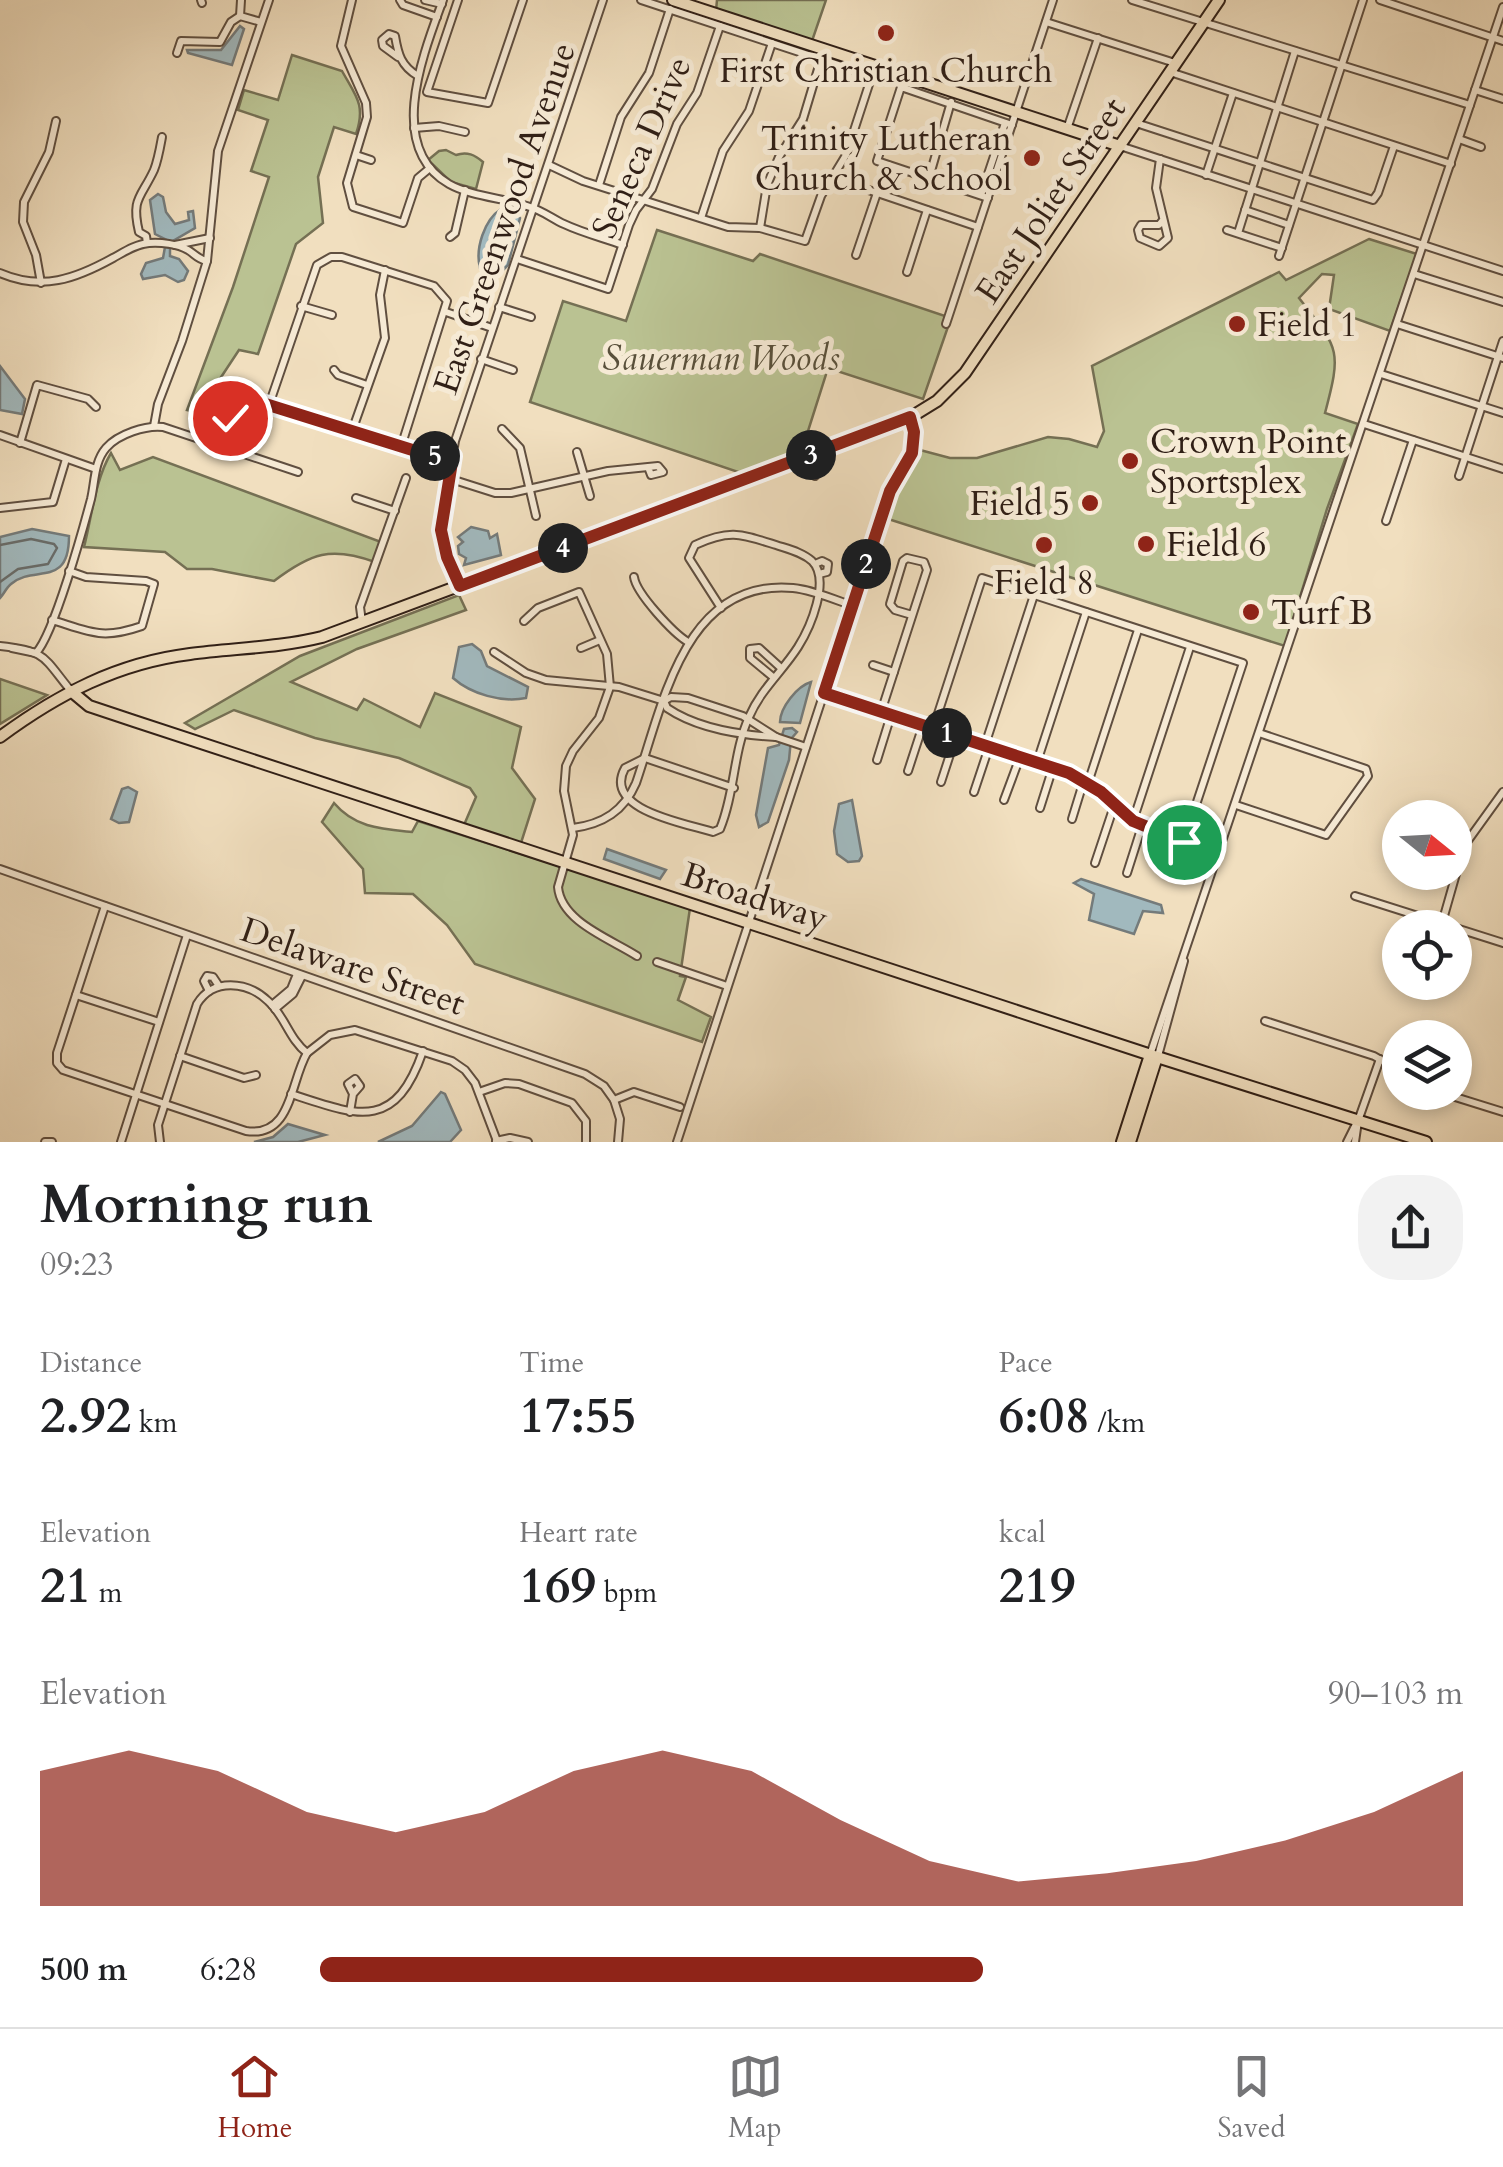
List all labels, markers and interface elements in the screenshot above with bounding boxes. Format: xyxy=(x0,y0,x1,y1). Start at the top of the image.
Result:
marker: First Christian Church xyxy=(875,22,897,44)
street label: East Greenwood Avenue xyxy=(422,36,588,400)
place label: First Christian Church xyxy=(719,47,1053,95)
street label: Seneca Drive xyxy=(580,49,703,246)
street label: East Joliet Street xyxy=(964,88,1138,313)
place label: Trinity Lutheran Church & School xyxy=(755,115,1012,203)
marker: Trinity Lutheran Church & School xyxy=(1021,147,1043,169)
place label: Field 1 xyxy=(1257,301,1358,349)
marker: Field 1 xyxy=(1226,313,1248,335)
park label: Sauerman Woods xyxy=(602,335,840,383)
pin xyxy=(188,376,273,461)
icon: check xyxy=(203,391,258,446)
place label: Crown Point Sportsplex xyxy=(1150,418,1346,506)
pin: 3 xyxy=(786,430,836,480)
pin: 5 xyxy=(410,431,460,481)
text: 3 xyxy=(804,436,818,474)
text: 5 xyxy=(428,437,442,475)
marker: Crown Point Sportsplex xyxy=(1119,450,1141,472)
place label: Field 5 xyxy=(969,480,1070,528)
marker: Field 5 xyxy=(1079,492,1101,514)
place label: Field 6 xyxy=(1166,521,1267,569)
pin: 4 xyxy=(538,523,588,573)
text: 4 xyxy=(556,529,570,567)
marker: Field 6 xyxy=(1135,533,1157,555)
marker: Field 8 xyxy=(1033,534,1055,556)
pin: 2 xyxy=(841,539,891,589)
text: 2 xyxy=(859,545,873,583)
place label: Field 8 xyxy=(994,559,1094,607)
place label: Turf B xyxy=(1271,589,1373,637)
marker: Turf B xyxy=(1240,601,1262,623)
pin: 1 xyxy=(922,708,972,758)
text: 1 xyxy=(940,714,954,752)
pin xyxy=(1142,800,1227,885)
north arrow xyxy=(1382,800,1472,890)
map controls xyxy=(1382,800,1472,1110)
icon: arrive xyxy=(1157,815,1212,870)
street label: Broadway xyxy=(676,851,834,943)
street label: Delaware Street xyxy=(234,906,471,1028)
button: locate xyxy=(1382,910,1472,1000)
button: layers xyxy=(1382,1020,1472,1110)
text: Morning run xyxy=(40,1168,373,1242)
button: share xyxy=(1358,1175,1463,1280)
text: 09:23 xyxy=(40,1243,114,1287)
text: Distance xyxy=(40,1344,142,1382)
text: Time xyxy=(519,1344,584,1382)
text: Pace xyxy=(999,1344,1053,1382)
text: 2.92 xyxy=(40,1382,131,1450)
text: 17:55 xyxy=(519,1382,636,1450)
text: 6:08 xyxy=(999,1382,1090,1450)
text: km xyxy=(131,1404,178,1442)
text: /km xyxy=(1090,1404,1145,1442)
text: Elevation xyxy=(40,1514,151,1552)
text: Heart rate xyxy=(519,1514,638,1552)
text: kcal xyxy=(999,1514,1046,1552)
text: 21 xyxy=(40,1552,91,1620)
text: 169 xyxy=(519,1552,596,1620)
text: 219 xyxy=(999,1552,1076,1620)
text: m xyxy=(91,1574,122,1612)
text: bpm xyxy=(596,1574,657,1612)
text: Elevation xyxy=(40,1672,167,1716)
text: 90–103 m xyxy=(1328,1672,1463,1716)
text: 500 m xyxy=(40,1948,127,1992)
text: 6:28 xyxy=(200,1948,257,1992)
tab: Home xyxy=(218,2049,292,2147)
tab: Map xyxy=(728,2049,783,2147)
tab: Saved xyxy=(1218,2049,1285,2147)

